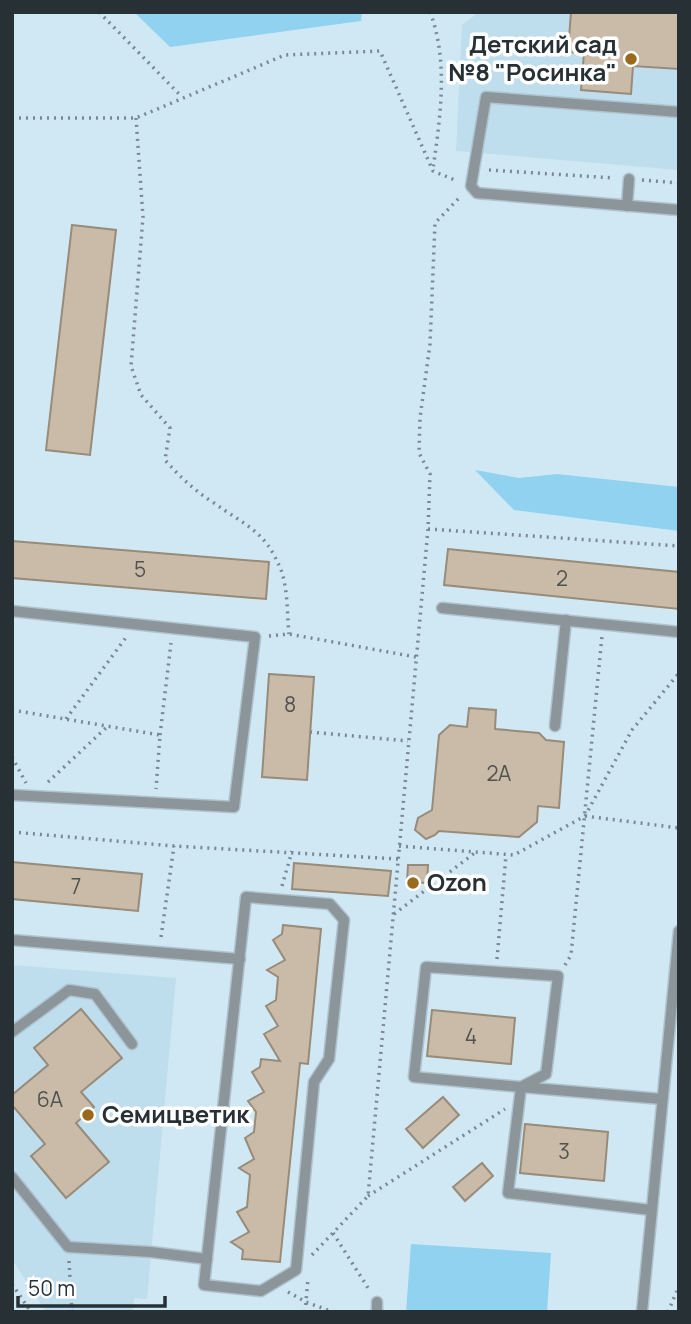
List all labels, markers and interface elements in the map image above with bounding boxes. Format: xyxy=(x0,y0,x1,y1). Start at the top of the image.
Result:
place label: Детский сад №8 "Росинка" xyxy=(448,27,617,88)
marker: Детский сад №8 "Росинка" xyxy=(623,51,639,67)
house number: 5 xyxy=(134,555,146,583)
house number: 2 xyxy=(556,564,568,592)
house number: 8 xyxy=(284,690,296,718)
house number: 2А xyxy=(487,759,511,787)
place label: Ozon xyxy=(427,865,487,898)
house number: 7 xyxy=(71,872,81,900)
marker: Ozon xyxy=(405,875,421,891)
house number: 4 xyxy=(465,1022,477,1050)
house number: 6А xyxy=(37,1085,63,1113)
place label: Семицветик xyxy=(102,1097,250,1130)
marker: Семицветик xyxy=(80,1107,96,1123)
house number: 3 xyxy=(558,1137,570,1165)
scale bar xyxy=(18,1264,164,1308)
text: 50 m xyxy=(28,1274,75,1302)

